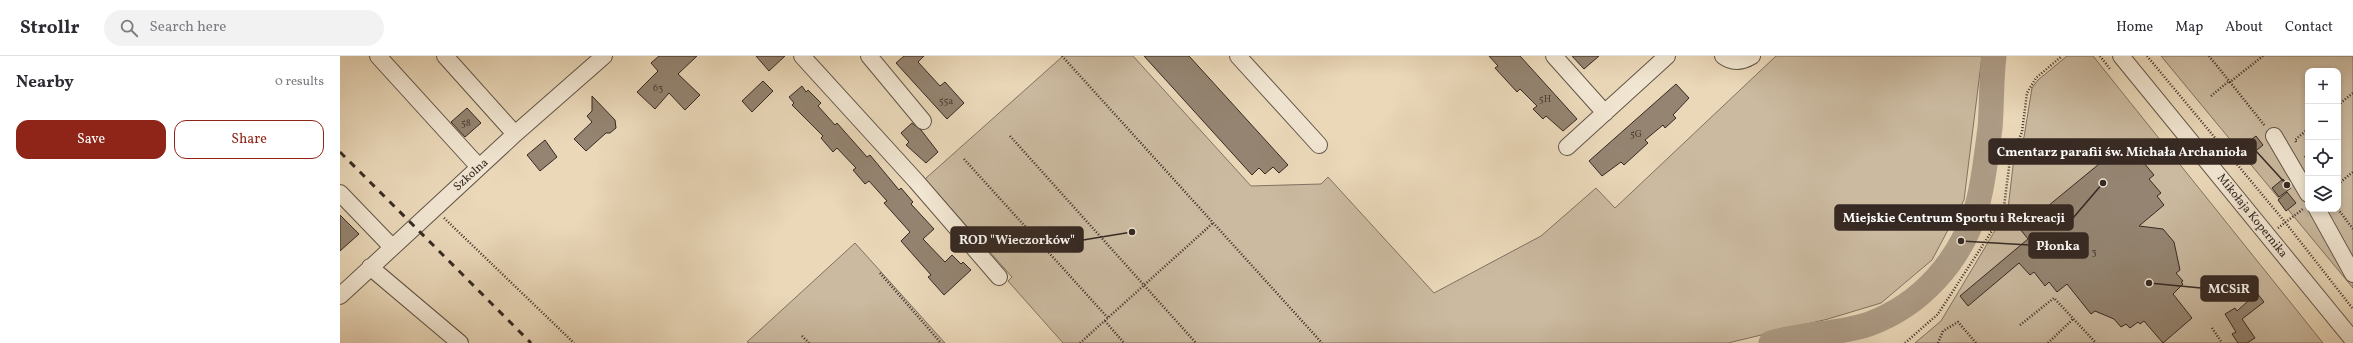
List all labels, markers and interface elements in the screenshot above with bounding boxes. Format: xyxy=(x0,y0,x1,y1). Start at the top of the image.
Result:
search box xyxy=(104,10,384,46)
text: Strollr xyxy=(20,15,80,41)
icon: search xyxy=(118,17,140,39)
text: Search here xyxy=(150,17,226,38)
text: Home xyxy=(2116,18,2153,37)
text: Map xyxy=(2175,18,2203,37)
text: About xyxy=(2225,18,2263,37)
text: Contact xyxy=(2285,18,2333,37)
map controls xyxy=(2305,68,2341,212)
button: + xyxy=(2305,68,2341,104)
text: Nearby xyxy=(16,71,74,94)
text: 0 results xyxy=(275,73,324,91)
house number: 63 xyxy=(653,81,663,95)
house number: 5H xyxy=(1539,92,1551,106)
house number: 55a xyxy=(939,94,953,108)
button: − xyxy=(2305,104,2341,140)
house number: 58 xyxy=(461,116,471,130)
button: Save xyxy=(16,120,166,159)
button: Share xyxy=(174,120,324,159)
house number: 5G xyxy=(1630,127,1642,141)
callout: Cmentarz parafii św. Michała Archanioła xyxy=(1989,139,2256,164)
button: locate xyxy=(2305,140,2341,176)
text: Cmentarz parafii św. Michała Archanioła xyxy=(1997,144,2247,162)
street label: Szkolna xyxy=(450,155,492,195)
street label: Mikołaja Kopernika xyxy=(2213,171,2291,261)
button: layers xyxy=(2305,176,2341,212)
callout: Miejskie Centrum Sportu i Rekreacji xyxy=(1835,205,2073,230)
text: Miejskie Centrum Sportu i Rekreacji xyxy=(1843,210,2066,228)
callout: ROD "Wieczorków" xyxy=(951,227,1083,252)
text: ROD "Wieczorków" xyxy=(959,232,1075,250)
callout: Płonka xyxy=(2029,233,2088,258)
text: Płonka xyxy=(2036,238,2080,256)
house number: 3 xyxy=(2091,245,2097,259)
callout: MCSiR xyxy=(2201,276,2258,301)
text: MCSiR xyxy=(2208,281,2250,299)

